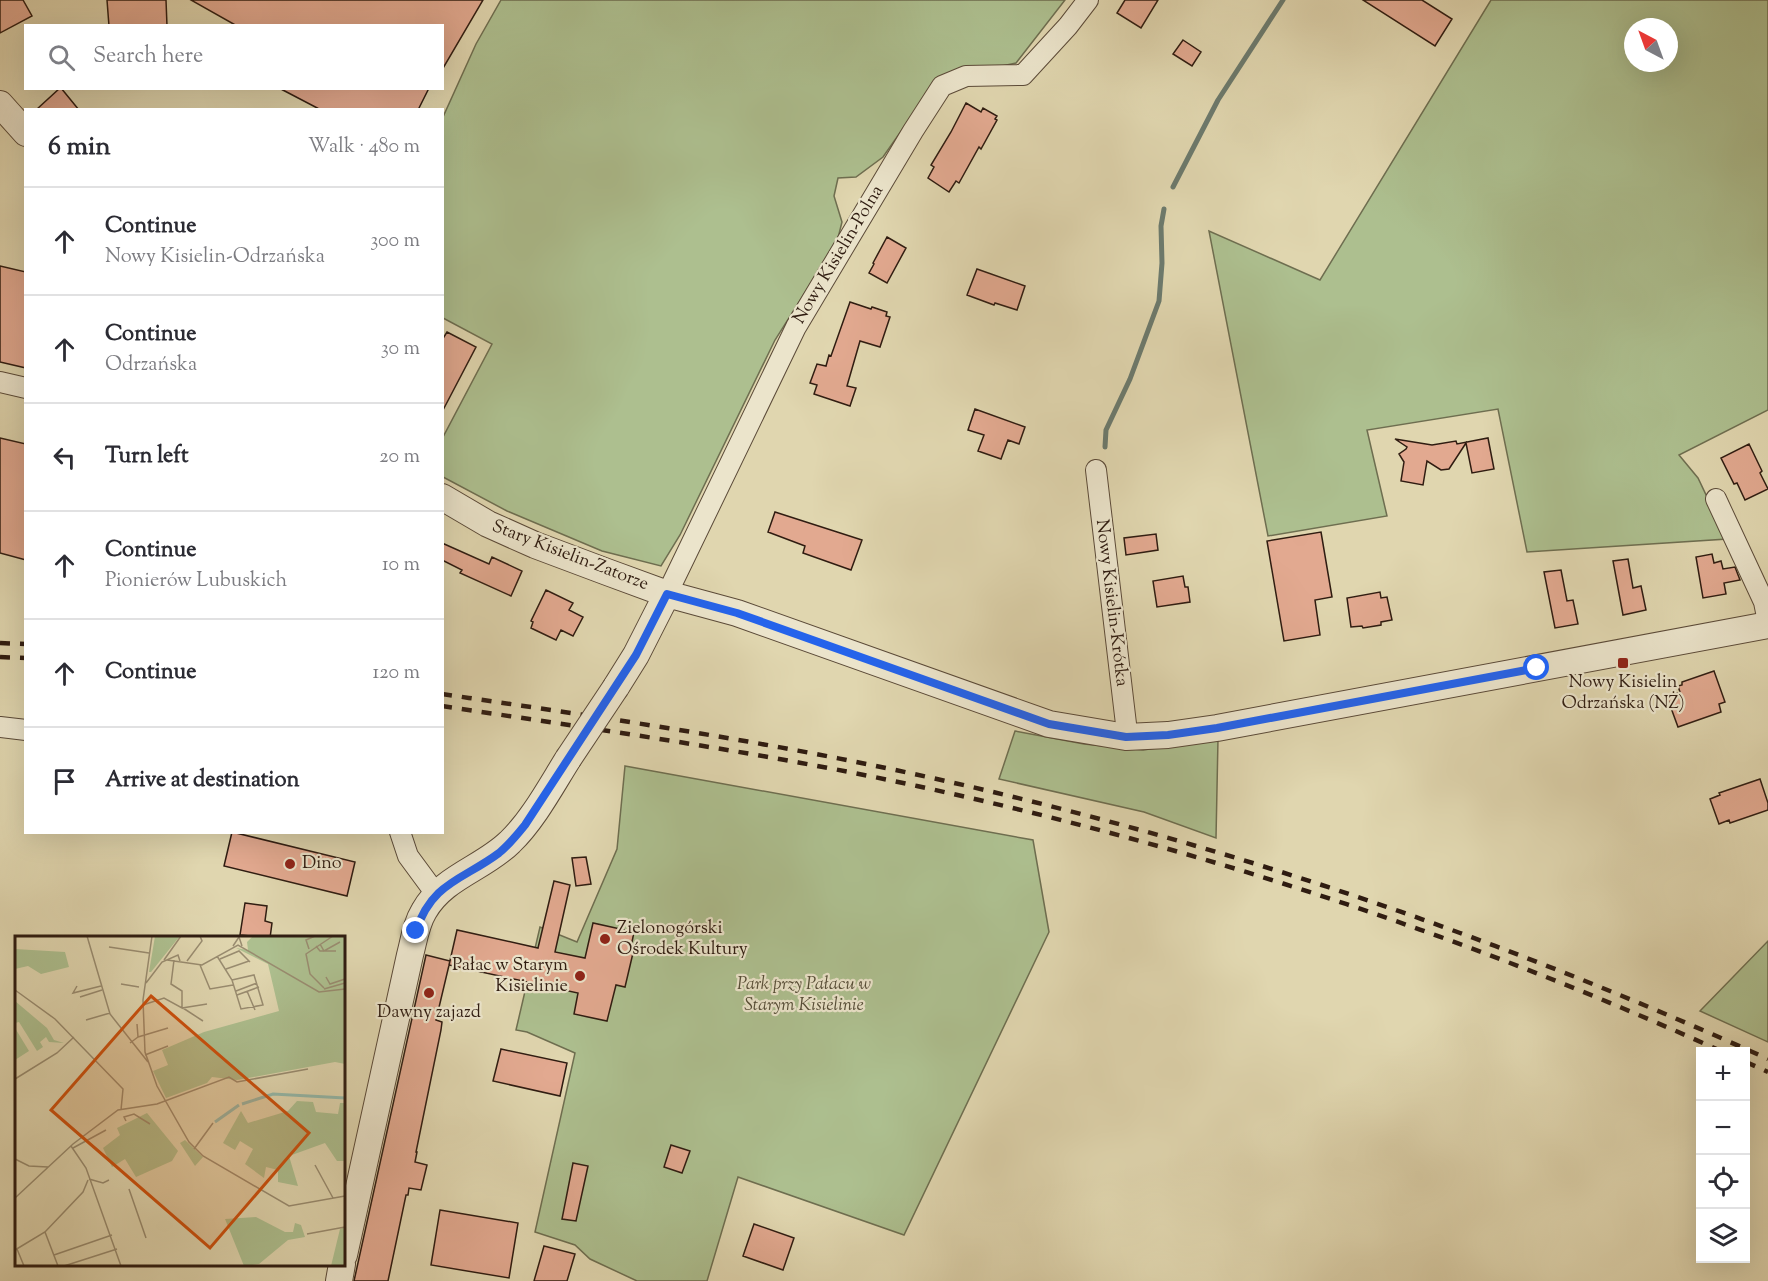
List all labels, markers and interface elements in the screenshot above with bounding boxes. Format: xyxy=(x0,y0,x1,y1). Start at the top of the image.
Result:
north arrow xyxy=(1624,18,1678,72)
search box xyxy=(24,24,444,90)
icon: search xyxy=(45,41,78,74)
text: Search here xyxy=(93,41,203,73)
text: 6 min xyxy=(48,129,111,166)
text: Walk · 480 m xyxy=(308,133,420,162)
street label: Nowy Kisielin-Polna xyxy=(787,181,891,329)
text: Continue xyxy=(105,211,196,243)
icon: ahead xyxy=(48,225,81,258)
text: 300 m xyxy=(370,227,420,256)
text: Nowy Kisielin-Odrzańska xyxy=(105,243,325,272)
text: Continue xyxy=(105,319,196,351)
icon: ahead xyxy=(48,333,81,366)
text: 30 m xyxy=(381,335,420,364)
text: Odrzańska xyxy=(105,351,197,380)
icon: left xyxy=(48,441,81,474)
text: Turn left xyxy=(105,441,188,473)
text: 20 m xyxy=(379,443,420,472)
street label: Stary Kisielin-Zatorze xyxy=(488,514,652,598)
street label: Nowy Kisielin-Krótka xyxy=(1088,518,1134,688)
text: Continue xyxy=(105,535,196,567)
icon: ahead xyxy=(48,549,81,582)
text: 10 m xyxy=(382,551,420,580)
text: Pionierów Lubuskich xyxy=(105,567,287,596)
route start xyxy=(1523,654,1549,680)
marker: Nowy Kisielin Odrzańska (NŻ) xyxy=(1616,656,1630,670)
icon: ahead xyxy=(48,657,81,690)
text: Continue xyxy=(105,657,196,689)
text: 120 m xyxy=(372,659,420,688)
place label: Nowy Kisielin Odrzańska (NŻ) xyxy=(1561,670,1685,717)
icon: arrive xyxy=(48,765,81,798)
text: Arrive at destination xyxy=(105,765,300,797)
place label: Dino xyxy=(302,851,342,877)
marker: Dino xyxy=(283,857,297,871)
place label: Zielonogórski Ośrodek Kultury xyxy=(617,916,748,963)
route end xyxy=(402,917,428,943)
marker: Zielonogórski Ośrodek Kultury xyxy=(598,932,612,946)
inset map xyxy=(15,936,345,1266)
place label: Pałac w Starym Kisielinie xyxy=(452,953,568,1000)
marker: Pałac w Starym Kisielinie xyxy=(573,969,587,983)
park label: Park przy Pałacu w Starym Kisielinie xyxy=(737,972,871,1019)
marker: Dawny zajazd xyxy=(422,986,436,1000)
place label: Dawny zajazd xyxy=(377,1000,481,1026)
map controls xyxy=(1696,1047,1750,1263)
button: + xyxy=(1696,1047,1750,1101)
button: − xyxy=(1696,1101,1750,1155)
button: locate xyxy=(1696,1155,1750,1209)
button: layers xyxy=(1696,1209,1750,1263)

